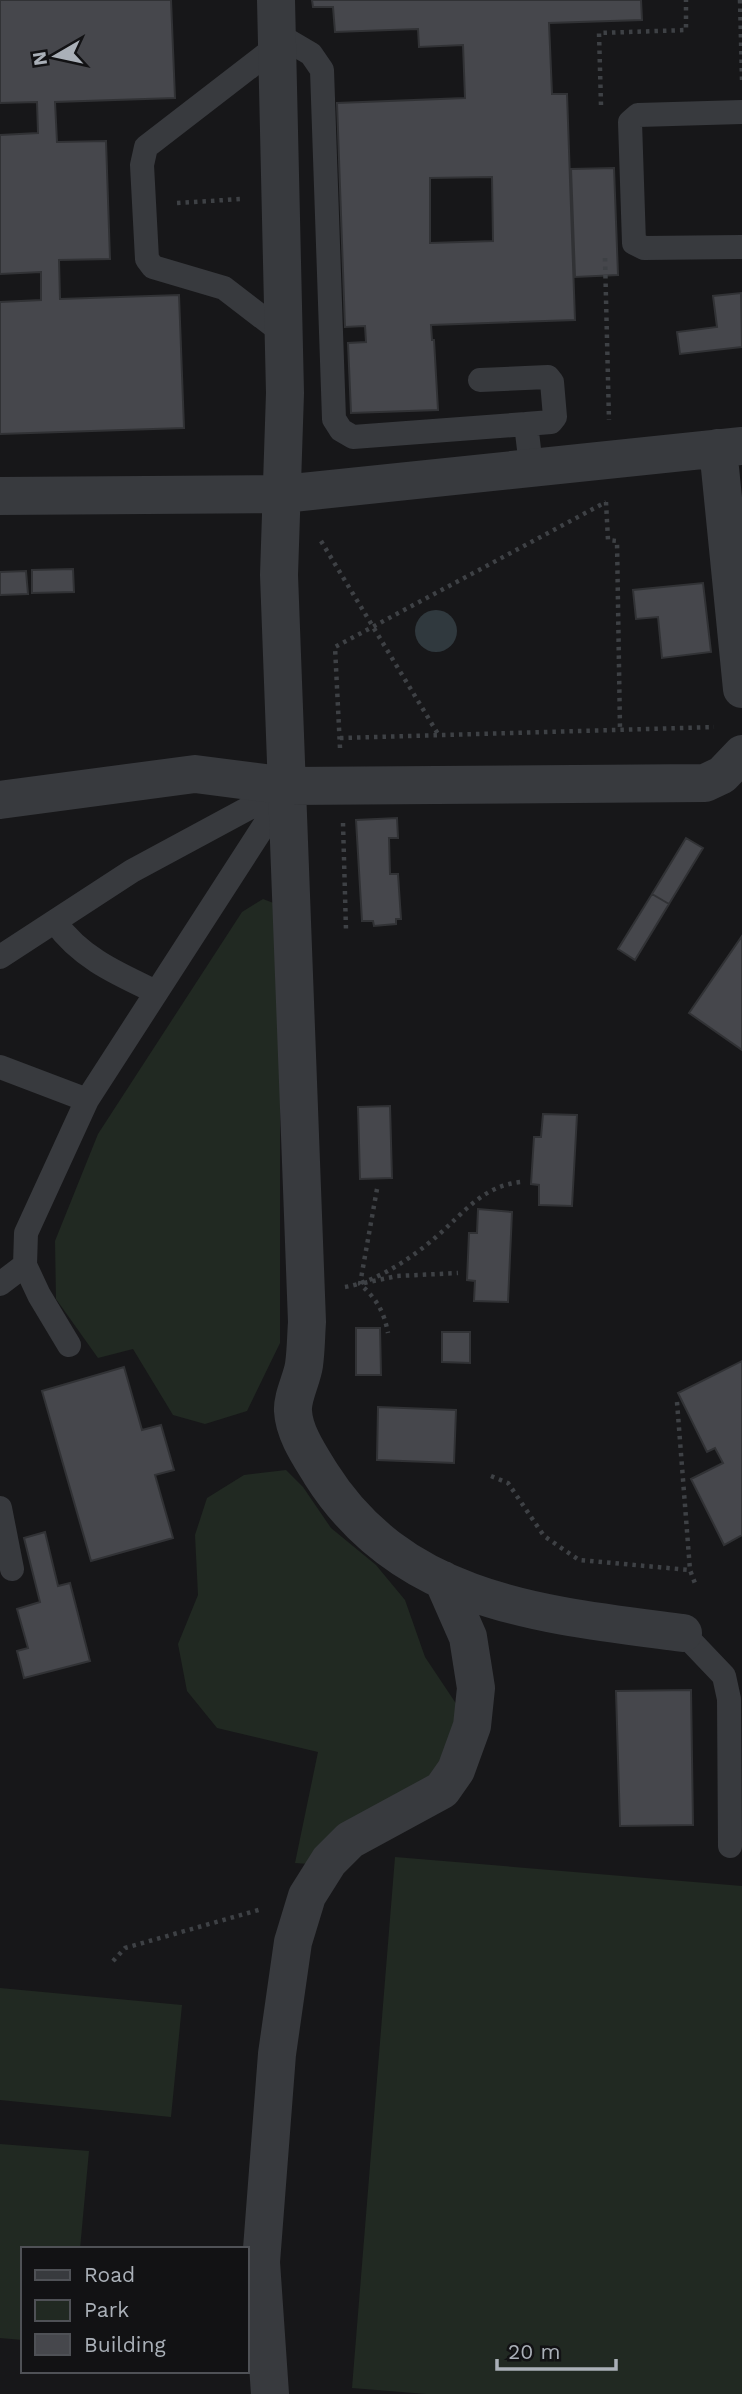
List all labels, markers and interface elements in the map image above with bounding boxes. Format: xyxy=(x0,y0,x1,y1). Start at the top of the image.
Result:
north arrow xyxy=(21,21,91,91)
text: N xyxy=(27,50,52,67)
legend xyxy=(21,2247,248,2373)
text: Road xyxy=(84,2262,135,2287)
text: Park xyxy=(84,2297,129,2322)
scale bar xyxy=(497,2328,616,2372)
text: Building xyxy=(84,2332,166,2357)
text: 20 m xyxy=(508,2339,560,2364)

